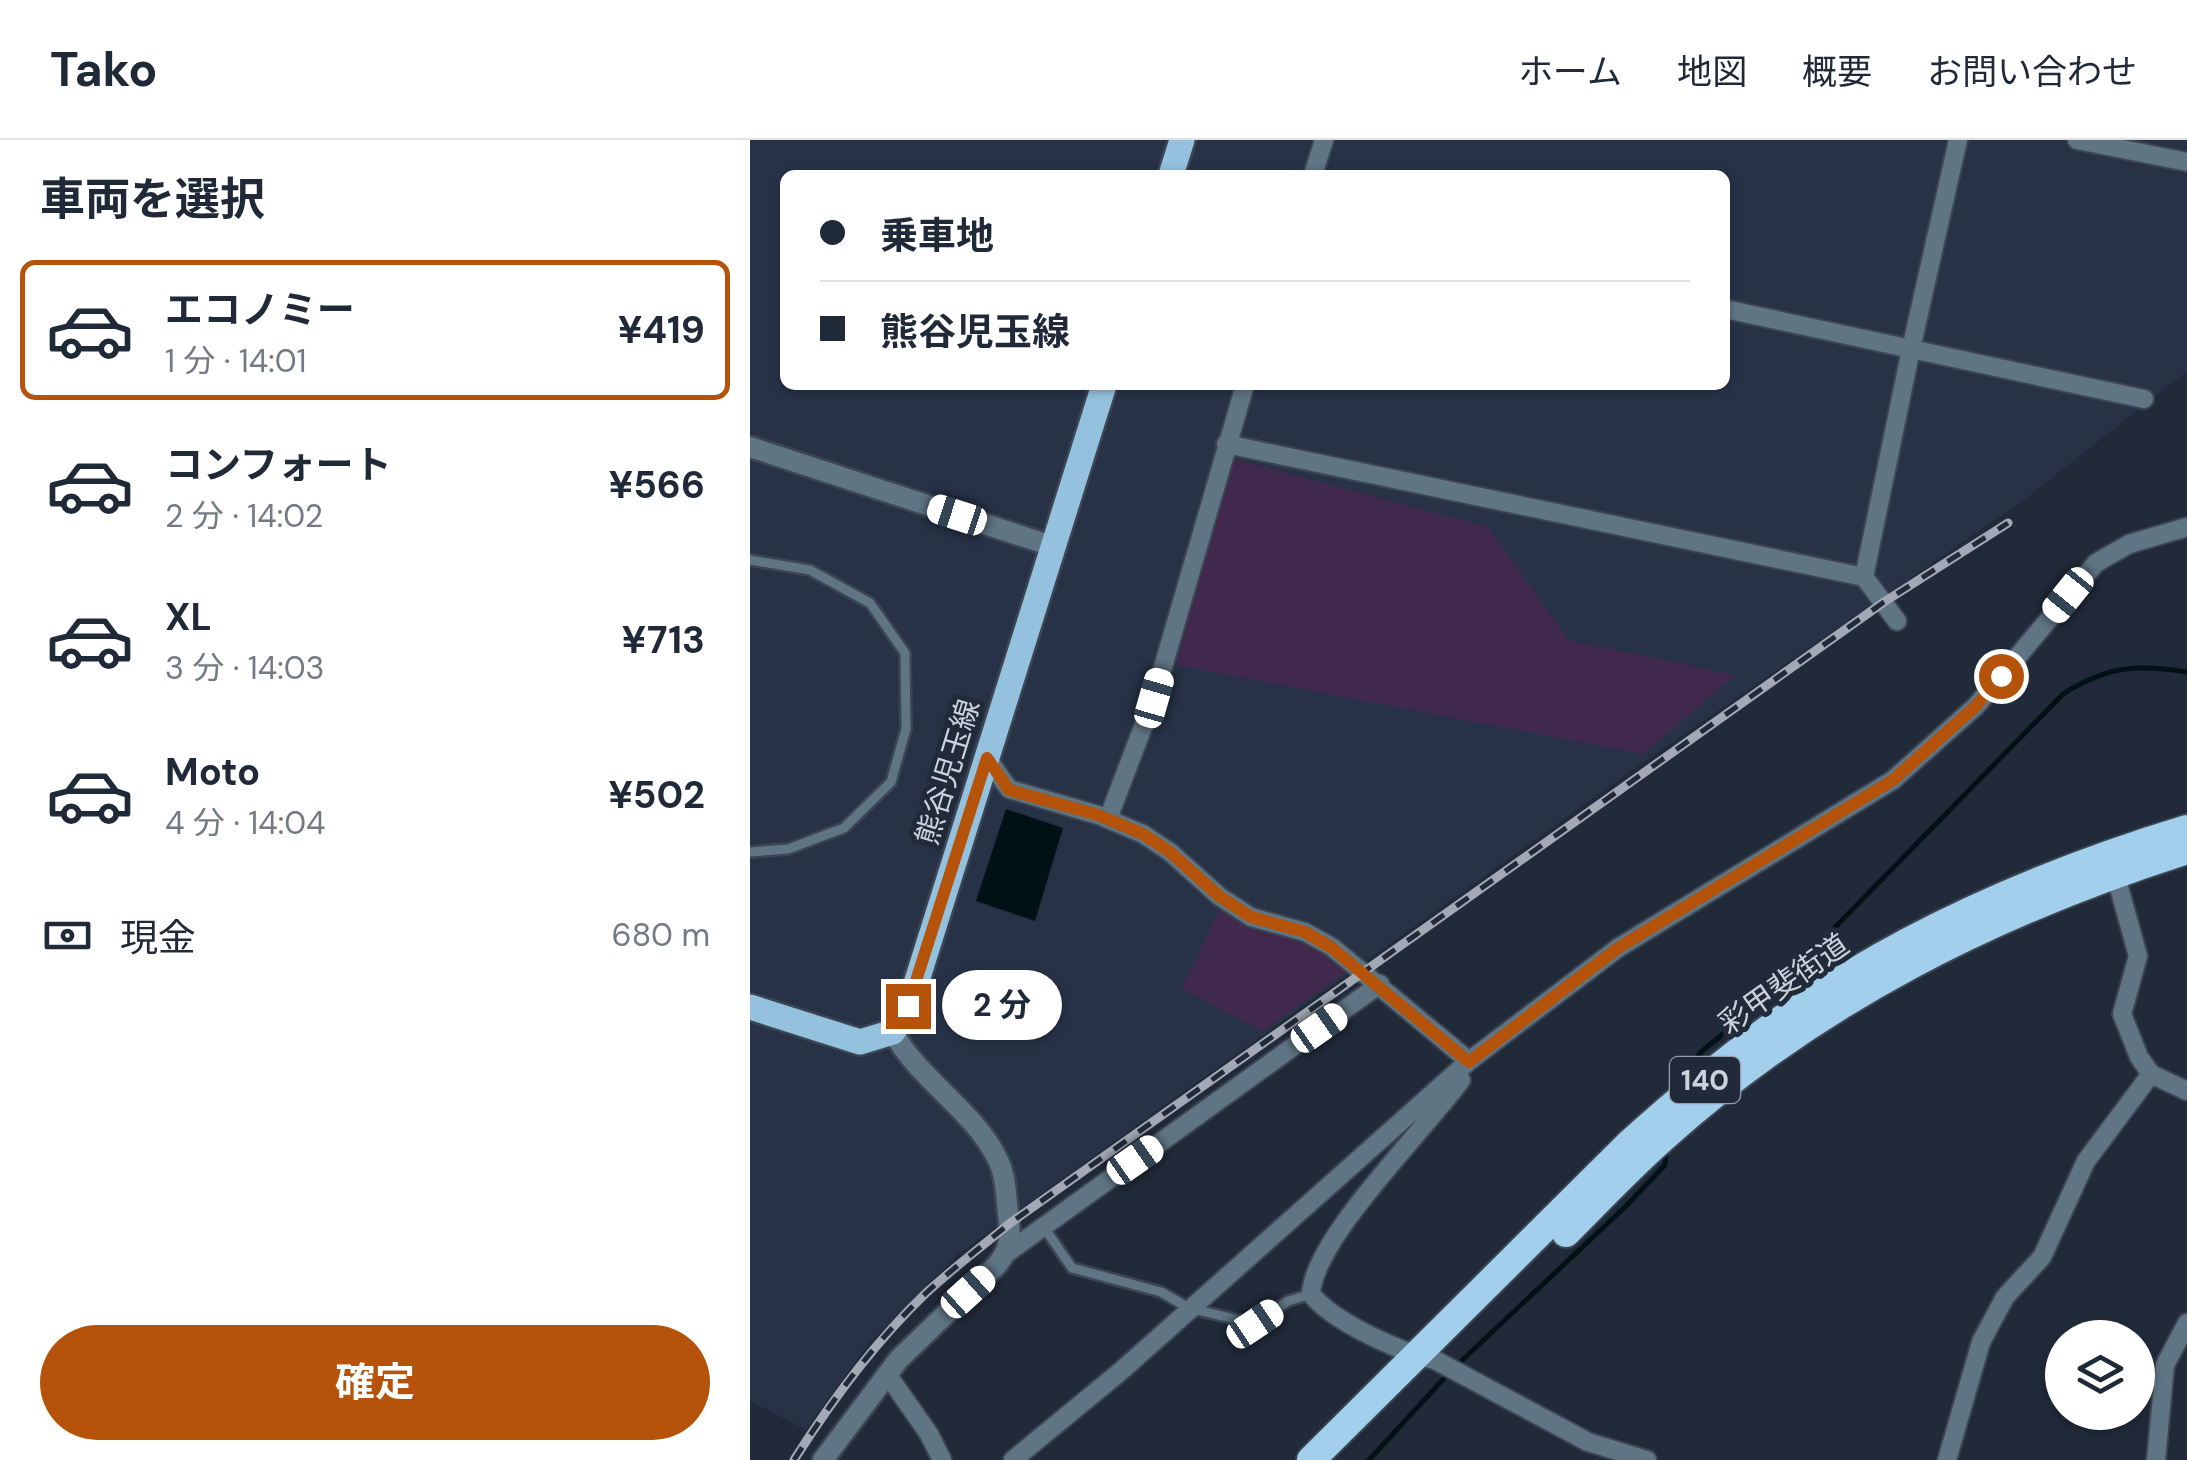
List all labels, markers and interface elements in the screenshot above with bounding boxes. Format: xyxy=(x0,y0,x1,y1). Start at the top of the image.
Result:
text: Tako xyxy=(50,38,158,101)
text: ホーム xyxy=(1518,49,1622,95)
text: 地図 xyxy=(1677,49,1747,95)
text: 概要 xyxy=(1802,49,1872,95)
text: お問い合わせ xyxy=(1927,49,2137,95)
text: 車両を選択 xyxy=(40,170,265,229)
text: 乗車地 xyxy=(880,211,994,261)
icon: car xyxy=(45,285,135,375)
text: エコノミー xyxy=(165,285,355,335)
text: ¥419 xyxy=(618,305,705,355)
text: 熊谷児玉線 xyxy=(880,307,1070,357)
text: 1 分 · 14:01 xyxy=(165,340,307,382)
icon: car xyxy=(45,440,135,530)
text: コンフォート xyxy=(165,440,392,490)
text: ¥566 xyxy=(608,460,705,510)
car xyxy=(924,491,990,539)
text: 2 分 · 14:02 xyxy=(165,495,323,537)
car xyxy=(2037,562,2099,628)
text: XL xyxy=(165,592,212,642)
icon: car xyxy=(45,595,135,685)
text: ¥713 xyxy=(621,615,705,665)
text: 3 分 · 14:03 xyxy=(165,647,324,689)
route start xyxy=(1979,654,2024,699)
car xyxy=(1131,665,1177,731)
street label: 熊谷児玉線 xyxy=(907,694,988,849)
text: Moto xyxy=(165,747,260,797)
icon: car xyxy=(45,750,135,840)
text: ¥502 xyxy=(608,770,705,820)
text: 4 分 · 14:04 xyxy=(165,802,325,844)
icon: cash xyxy=(40,908,95,963)
text: 現金 xyxy=(120,913,196,963)
text: 680 m xyxy=(612,914,710,956)
street label: 彩甲斐街道 xyxy=(1711,925,1856,1043)
callout: 2 分 xyxy=(943,971,1063,1041)
route end xyxy=(886,984,931,1029)
text: 2 分 xyxy=(973,984,1031,1026)
car xyxy=(1286,999,1352,1057)
road number: 140 xyxy=(1670,1057,1740,1103)
car xyxy=(1102,1131,1168,1189)
car xyxy=(936,1261,1000,1323)
car xyxy=(1222,1295,1288,1353)
map controls xyxy=(2045,1320,2155,1430)
button: layers xyxy=(2045,1320,2155,1430)
button: 確定 xyxy=(40,1325,710,1440)

